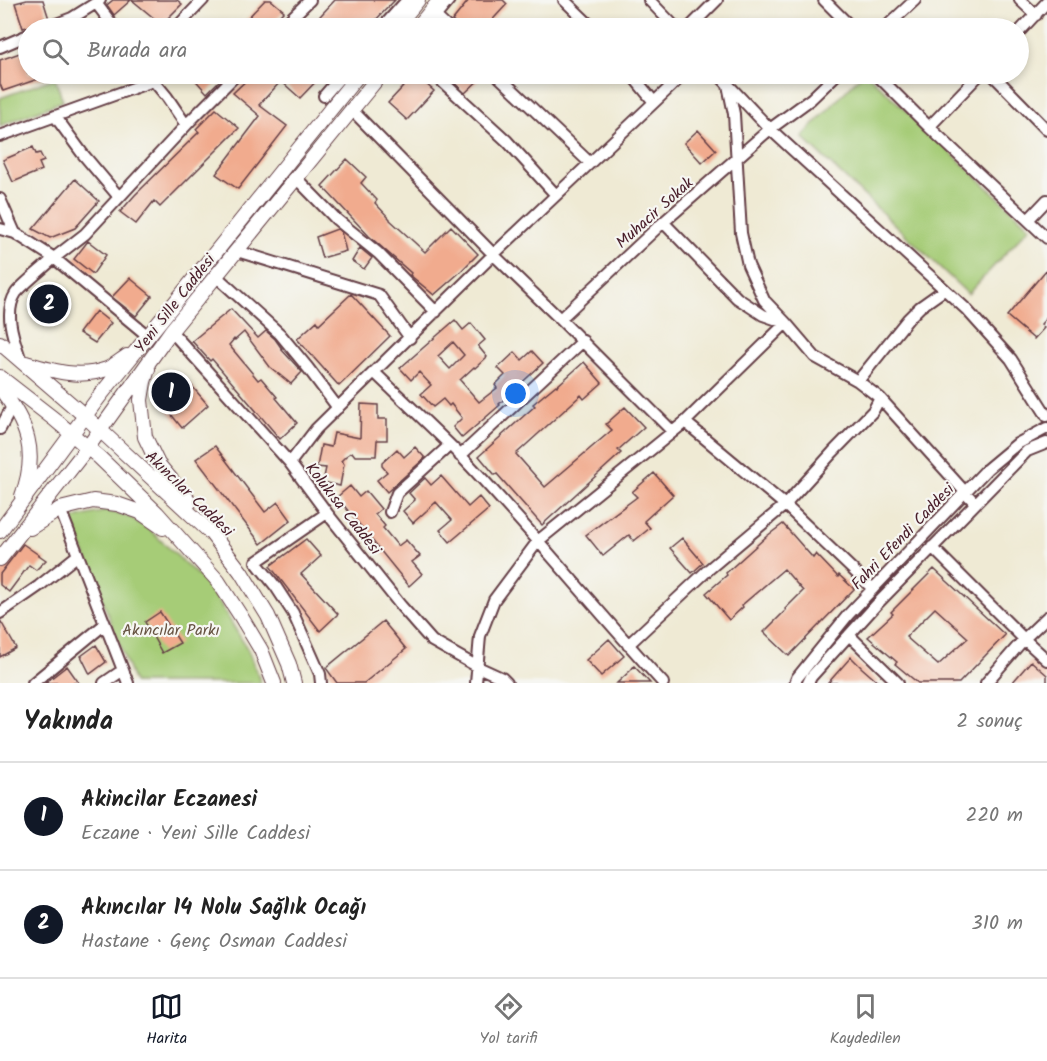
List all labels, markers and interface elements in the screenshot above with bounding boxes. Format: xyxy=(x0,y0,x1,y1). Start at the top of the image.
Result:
search box xyxy=(18,18,1029,84)
text: Burada ara xyxy=(87,34,187,69)
icon: search xyxy=(39,35,72,68)
street label: Muhacir Sokak xyxy=(610,171,700,255)
street label: Yeni Sille Caddesi xyxy=(128,248,223,359)
pin: 2 xyxy=(29,282,68,326)
pin: 1 xyxy=(152,370,190,414)
your location xyxy=(501,379,530,408)
street label: Akıncılar Caddesi xyxy=(139,445,240,544)
street label: Kolukısa Caddesi xyxy=(299,457,388,562)
street label: Fahri Efendi Caddesi xyxy=(845,477,962,596)
park label: Akıncılar Parkı xyxy=(122,618,220,643)
text: Yakında xyxy=(24,701,113,743)
text: 2 sonuç xyxy=(957,706,1023,738)
text: Akincilar Eczanesi xyxy=(81,783,257,818)
text: 1 xyxy=(40,800,47,832)
text: 220 m xyxy=(966,800,1023,832)
text: Eczane · Yeni Sille Caddesi xyxy=(81,818,310,850)
text: Akıncılar 14 Nolu Sağlık Ocağı xyxy=(81,891,366,926)
text: 2 xyxy=(38,908,49,940)
text: 310 m xyxy=(971,908,1023,940)
text: Hastane · Genç Osman Caddesi xyxy=(81,926,347,958)
tab: Harita xyxy=(146,990,187,1051)
tab: Yol tarifi xyxy=(479,990,537,1051)
tab: Kaydedilen xyxy=(830,990,901,1051)

